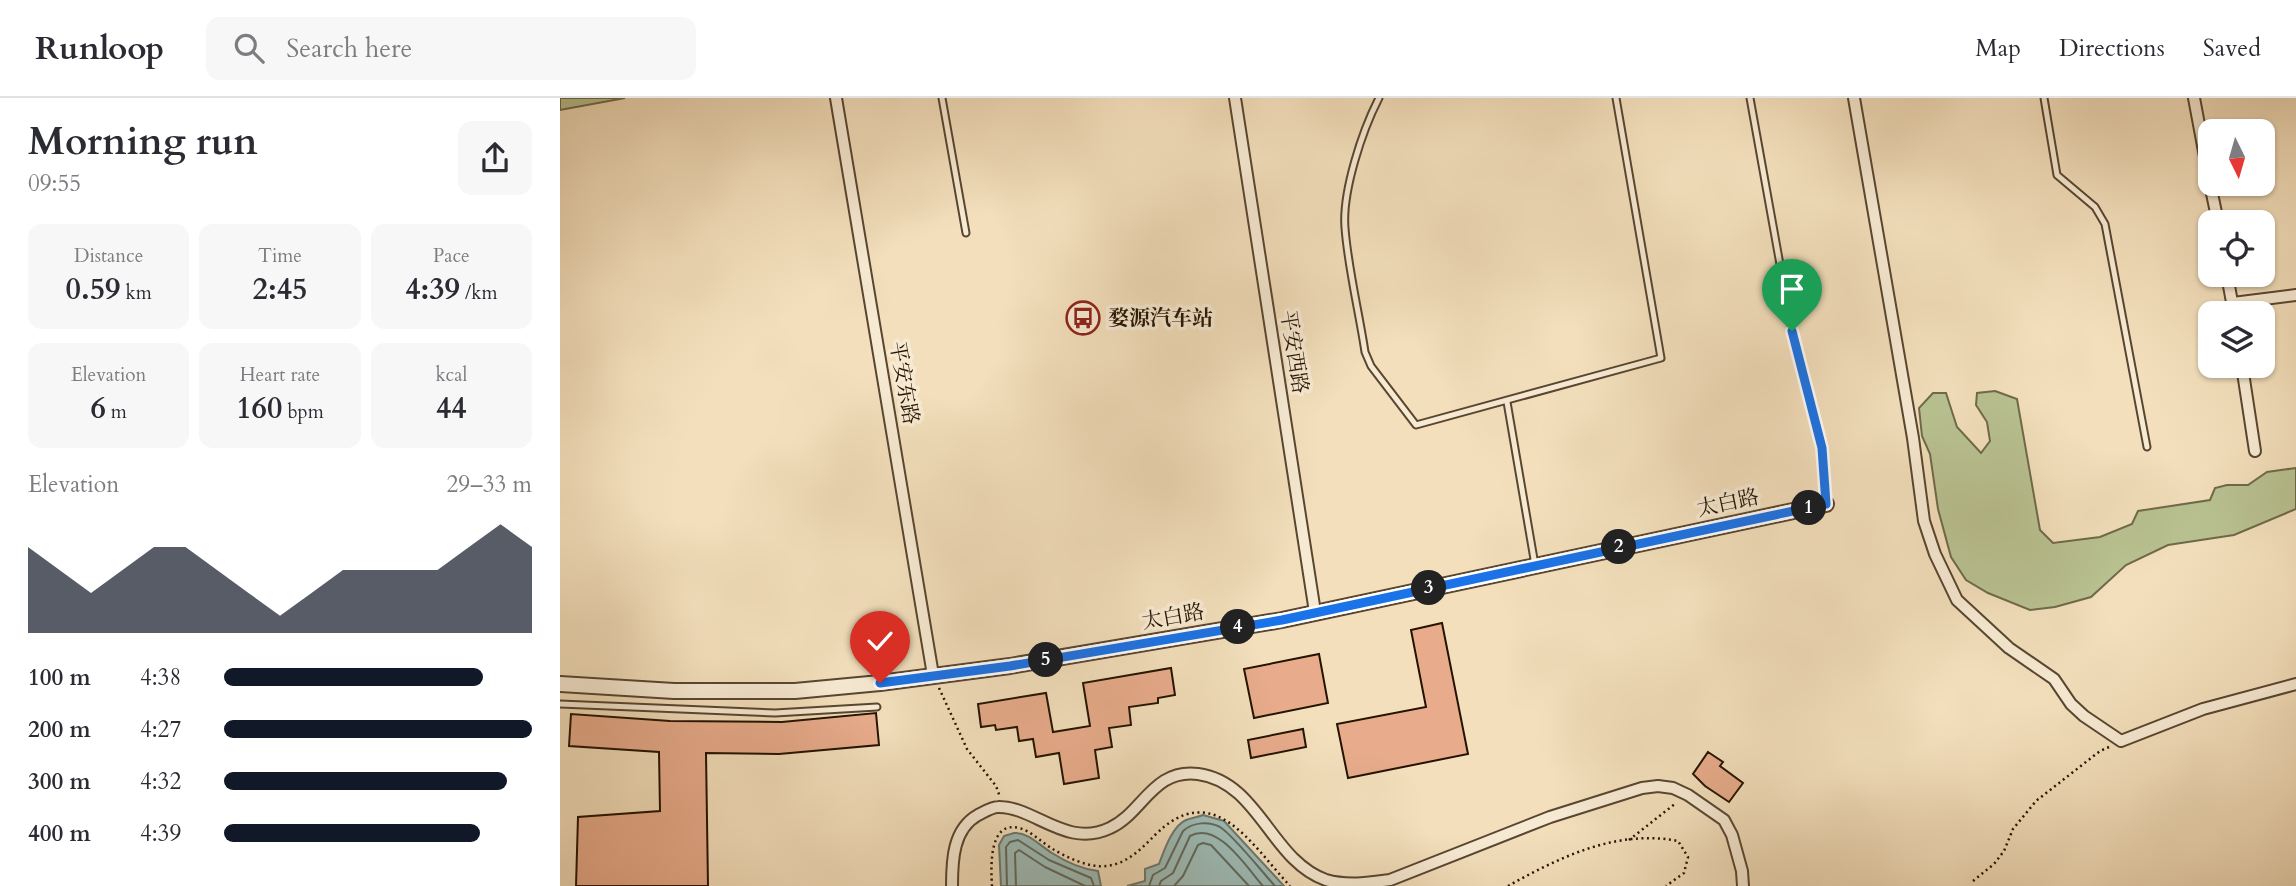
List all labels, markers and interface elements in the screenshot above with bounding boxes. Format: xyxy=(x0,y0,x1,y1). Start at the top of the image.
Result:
search box xyxy=(206,17,696,80)
text: Runloop xyxy=(35,26,164,71)
icon: search xyxy=(230,29,268,67)
text: Search here xyxy=(286,31,412,66)
text: Map xyxy=(1975,32,2021,65)
text: Directions xyxy=(2059,32,2165,65)
text: Saved xyxy=(2203,32,2261,65)
text: Morning run xyxy=(28,116,258,168)
north arrow xyxy=(2198,119,2275,196)
map controls xyxy=(2198,119,2275,378)
button: share xyxy=(458,121,532,195)
text: 09:55 xyxy=(28,168,81,199)
button: locate xyxy=(2198,210,2275,287)
text: Distance xyxy=(74,243,143,269)
text: Time xyxy=(258,243,302,269)
text: Pace xyxy=(433,243,470,269)
pin xyxy=(1762,259,1822,331)
text: 0.59 xyxy=(66,269,120,310)
text: 2:45 xyxy=(253,269,307,310)
text: 4:39 xyxy=(405,269,460,310)
icon: arrive xyxy=(1773,270,1811,308)
text: km xyxy=(120,280,152,306)
text: /km xyxy=(460,280,497,306)
bus stop icon: 婺源汽车站 xyxy=(1064,299,1102,337)
button: layers xyxy=(2198,301,2275,378)
place label: 婺源汽车站 xyxy=(1108,304,1213,333)
street label: 平安西路 xyxy=(1273,308,1315,396)
street label: 平安东路 xyxy=(882,339,926,427)
text: Elevation xyxy=(71,362,146,388)
text: Heart rate xyxy=(240,362,320,388)
text: kcal xyxy=(435,362,467,388)
text: 6 xyxy=(90,388,106,429)
text: 160 xyxy=(236,388,282,429)
text: 44 xyxy=(436,388,467,429)
text: m xyxy=(106,399,127,425)
text: bpm xyxy=(282,399,324,425)
text: Elevation xyxy=(28,469,119,500)
text: 29–33 m xyxy=(447,469,532,500)
street label: 太白路 xyxy=(1694,482,1762,524)
pin: 1 xyxy=(1792,490,1826,526)
text: 1 xyxy=(1804,494,1813,520)
pin: 2 xyxy=(1602,530,1636,564)
text: 2 xyxy=(1614,533,1623,559)
pin: 3 xyxy=(1412,570,1446,606)
text: 3 xyxy=(1424,574,1433,600)
street label: 太白路 xyxy=(1139,597,1207,637)
pin: 4 xyxy=(1220,610,1256,644)
pin xyxy=(850,611,910,683)
text: 4 xyxy=(1233,613,1242,639)
icon: check xyxy=(861,622,899,660)
pin: 5 xyxy=(1028,642,1064,678)
text: 5 xyxy=(1041,646,1050,672)
text: 100 m xyxy=(28,662,91,693)
text: 4:38 xyxy=(140,662,181,693)
text: 200 m xyxy=(28,714,91,745)
text: 4:27 xyxy=(140,714,181,745)
text: 300 m xyxy=(28,766,91,797)
text: 4:32 xyxy=(140,766,181,797)
text: 400 m xyxy=(28,818,91,849)
text: 4:39 xyxy=(140,818,181,849)

